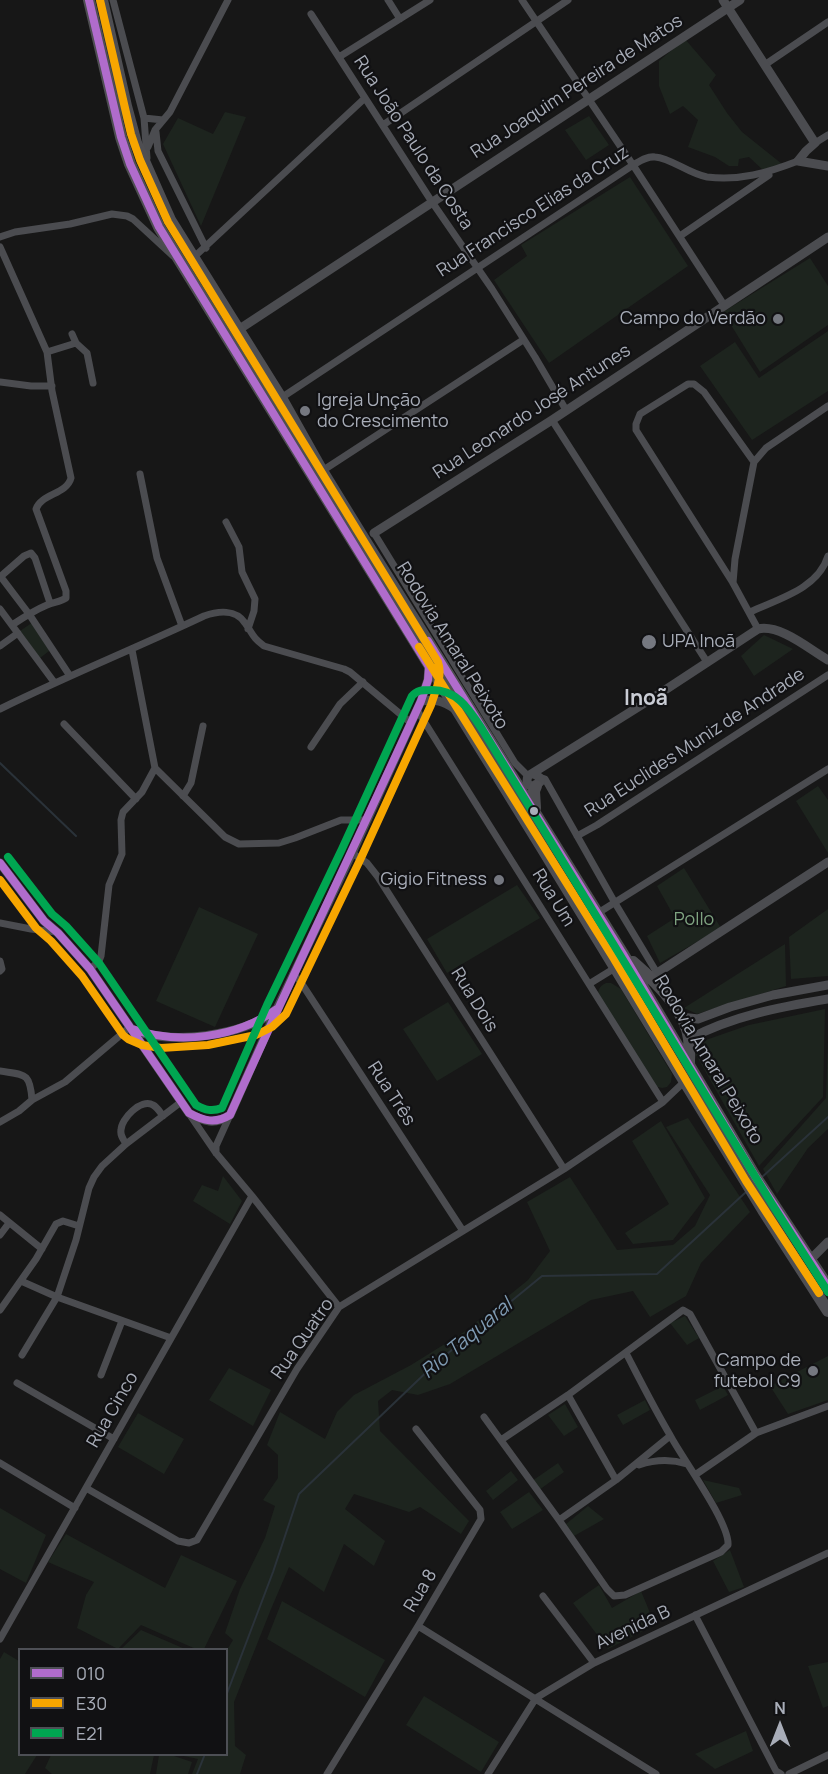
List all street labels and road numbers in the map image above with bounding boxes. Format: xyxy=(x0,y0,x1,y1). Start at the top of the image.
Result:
street label: Rua Joaquim Pereira de Matos xyxy=(467,10,687,164)
street label: Rua João Paulo da Costa xyxy=(349,52,477,234)
street label: Rua Francisco Elias da Cruz xyxy=(433,142,633,282)
street label: Rua Leonardo José Antunes xyxy=(429,340,635,484)
street label: Rodovia Amaral Peixoto xyxy=(392,558,512,734)
street label: Rua Euclides Muniz de Andrade xyxy=(581,664,809,822)
street label: Rua Um xyxy=(527,865,579,931)
street label: Rua Dois xyxy=(446,964,502,1036)
street label: Rodovia Amaral Peixoto xyxy=(649,972,767,1148)
street label: Rua Três xyxy=(362,1058,420,1130)
street label: Rua Quatro xyxy=(267,1295,339,1383)
street label: Rua Cinco xyxy=(83,1368,143,1452)
street label: Rua 8 xyxy=(400,1566,442,1616)
street label: Avenida B xyxy=(592,1601,674,1655)

